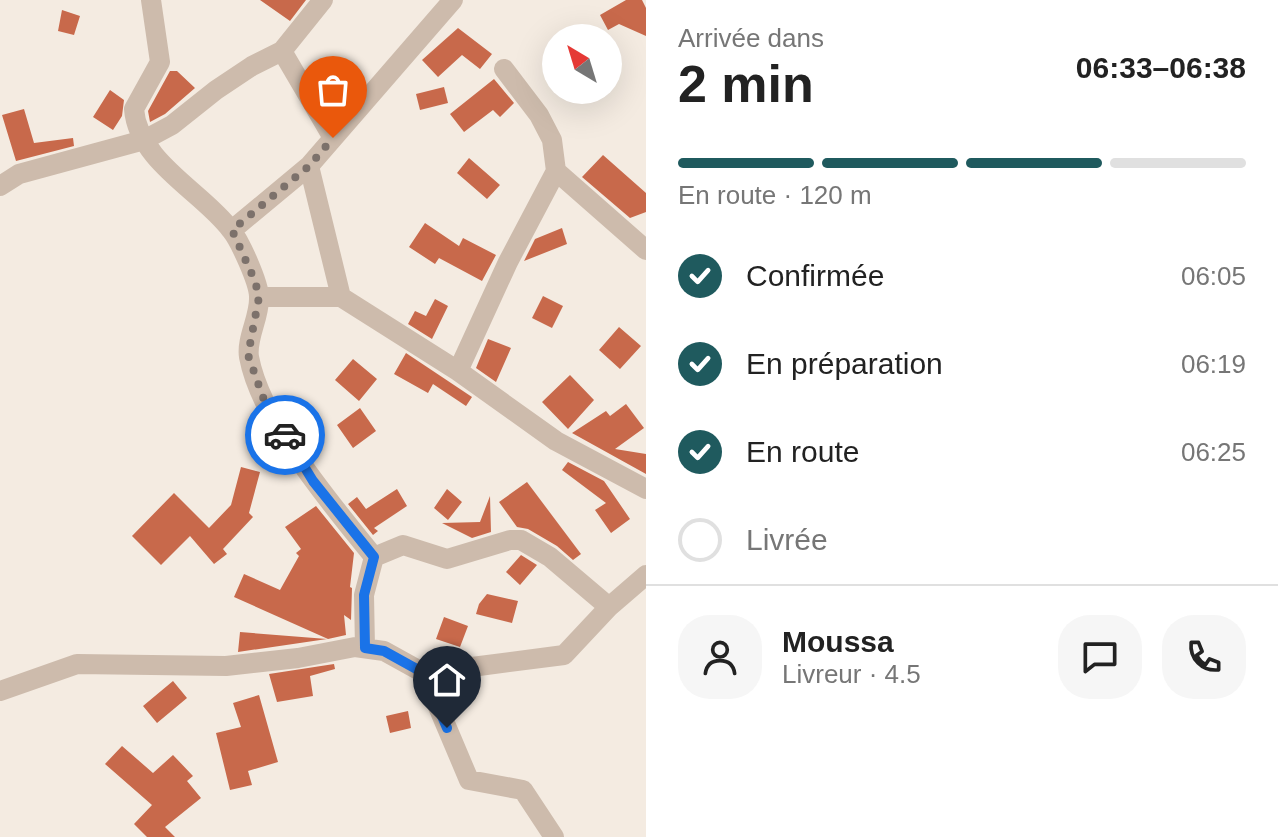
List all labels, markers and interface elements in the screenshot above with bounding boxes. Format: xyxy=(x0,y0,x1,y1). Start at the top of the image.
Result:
text: Arrivée dans xyxy=(678,23,824,53)
north arrow xyxy=(542,24,622,104)
map controls xyxy=(542,24,622,104)
text: 06:33–06:38 xyxy=(1076,51,1246,84)
text: 2 min xyxy=(678,55,814,113)
pin xyxy=(299,56,367,138)
icon: bag xyxy=(311,68,355,112)
text: En route · 120 m xyxy=(678,180,872,210)
icon: check xyxy=(678,254,722,298)
text: Confirmée xyxy=(746,259,884,292)
text: 06:05 xyxy=(1181,261,1246,291)
icon: check xyxy=(678,342,722,386)
text: En préparation xyxy=(746,347,943,380)
text: 06:19 xyxy=(1181,349,1246,379)
courier xyxy=(245,395,325,475)
icon: car xyxy=(263,413,307,457)
icon: check xyxy=(678,430,722,474)
text: En route xyxy=(746,435,859,468)
text: 06:25 xyxy=(1181,437,1246,467)
text: Livrée xyxy=(746,523,828,556)
button: person xyxy=(678,615,762,699)
button: chat xyxy=(1058,615,1142,699)
button: phone xyxy=(1162,615,1246,699)
text: Moussa xyxy=(782,625,894,658)
pin xyxy=(413,646,481,728)
icon: home xyxy=(425,658,469,702)
text: Livreur · 4.5 xyxy=(782,659,921,689)

